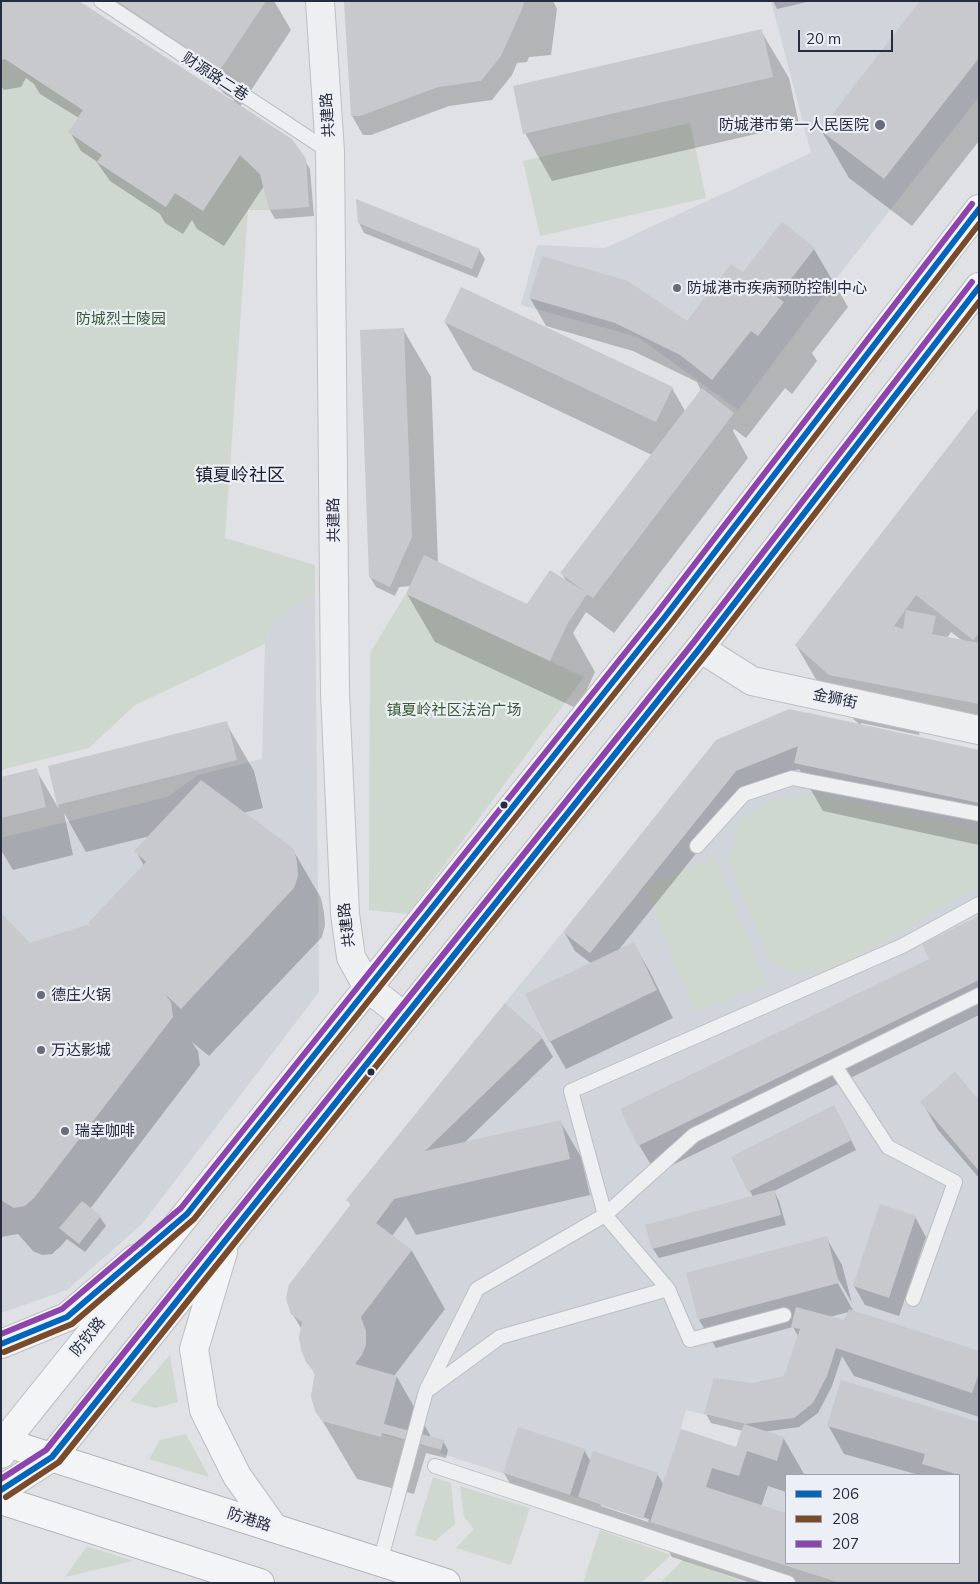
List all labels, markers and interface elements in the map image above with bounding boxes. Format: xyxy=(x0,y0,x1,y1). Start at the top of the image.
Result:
scale bar xyxy=(800,20,895,52)
text: 20 m xyxy=(806,29,841,48)
street label: 财源路二巷 xyxy=(179,49,251,105)
street label: 共建路 xyxy=(317,92,339,138)
place label: 防城港市第一人民医院 xyxy=(719,116,869,134)
marker: 防城港市第一人民医院 xyxy=(873,118,887,132)
place label: 防城港市疾病预防控制中心 xyxy=(687,279,867,297)
marker: 防城港市疾病预防控制中心 xyxy=(671,282,683,294)
park label: 防城烈士陵园 xyxy=(76,310,166,328)
district label: 镇夏岭社区 xyxy=(195,465,285,487)
street label: 共建路 xyxy=(325,497,343,543)
street label: 金狮街 xyxy=(811,686,859,712)
park label: 镇夏岭社区法治广场 xyxy=(387,701,521,719)
unlabelled marker xyxy=(499,800,509,810)
street label: 共建路 xyxy=(335,902,359,948)
place label: 德庄火锅 xyxy=(51,986,111,1004)
marker: 德庄火锅 xyxy=(35,989,47,1001)
place label: 万达影城 xyxy=(51,1041,111,1059)
marker: 万达影城 xyxy=(35,1044,47,1056)
unlabelled marker xyxy=(366,1067,376,1077)
place label: 瑞幸咖啡 xyxy=(75,1122,135,1140)
marker: 瑞幸咖啡 xyxy=(59,1125,71,1137)
street label: 防钦路 xyxy=(67,1314,109,1360)
legend xyxy=(785,1474,960,1564)
text: 206 xyxy=(832,1484,859,1503)
street label: 防港路 xyxy=(225,1504,273,1536)
text: 208 xyxy=(832,1509,859,1528)
text: 207 xyxy=(832,1534,859,1553)

